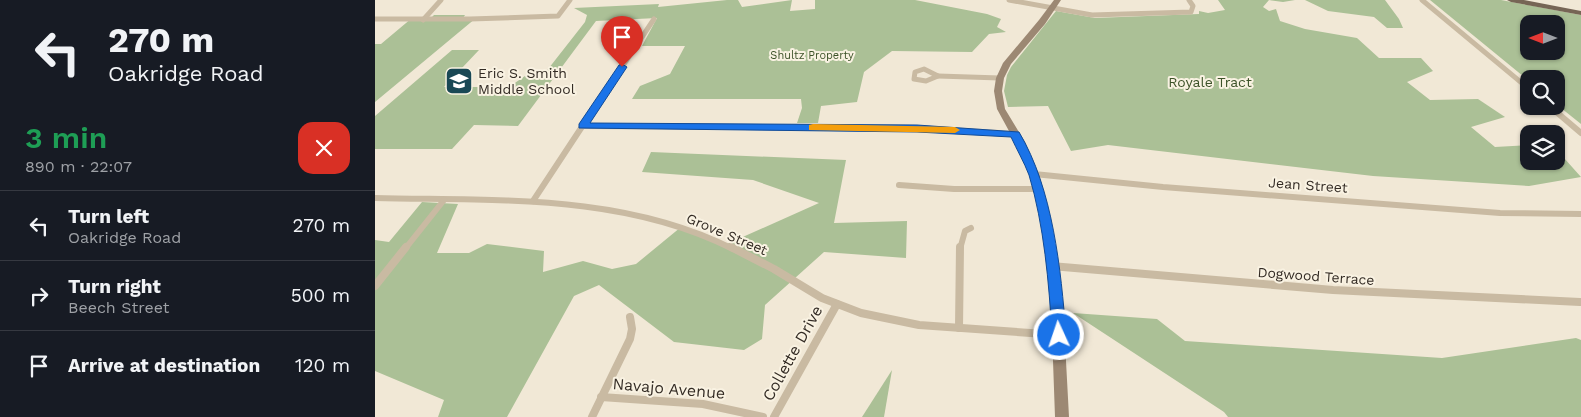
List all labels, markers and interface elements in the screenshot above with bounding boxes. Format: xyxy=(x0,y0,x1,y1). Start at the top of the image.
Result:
north arrow xyxy=(1520,15,1565,60)
map controls xyxy=(1520,15,1565,170)
pin xyxy=(601,16,643,67)
text: 270 m xyxy=(108,19,214,61)
icon: left xyxy=(25,20,90,85)
icon: arrive xyxy=(608,23,636,51)
park label: Shultz Property xyxy=(770,49,854,62)
text: Oakridge Road xyxy=(108,61,264,86)
place label: Eric S. Smith Middle School xyxy=(478,65,576,97)
school or university icon: Eric S. Smith Middle School xyxy=(444,66,474,96)
button: search xyxy=(1520,70,1565,115)
park label: Royale Tract xyxy=(1168,74,1252,90)
text: 3 min xyxy=(25,120,107,155)
button: close xyxy=(298,122,350,174)
button: layers xyxy=(1520,125,1565,170)
text: 890 m · 22:07 xyxy=(25,157,132,176)
street label: Jean Street xyxy=(1268,174,1348,196)
text: Turn left xyxy=(68,205,149,228)
street label: Grove Street xyxy=(684,210,770,258)
icon: left xyxy=(25,212,53,240)
text: 270 m xyxy=(293,214,350,237)
text: Oakridge Road xyxy=(68,228,181,247)
street label: Dogwood Terrace xyxy=(1257,264,1375,288)
text: Turn right xyxy=(68,275,161,298)
icon: right xyxy=(25,282,53,310)
text: 500 m xyxy=(291,284,350,307)
text: Beech Street xyxy=(68,298,169,317)
street label: Collette Drive xyxy=(758,302,826,404)
position arrow xyxy=(1032,308,1084,360)
icon: arrive xyxy=(25,352,53,380)
text: Arrive at destination xyxy=(68,354,260,377)
text: 120 m xyxy=(295,354,350,377)
street label: Navajo Avenue xyxy=(612,374,726,403)

